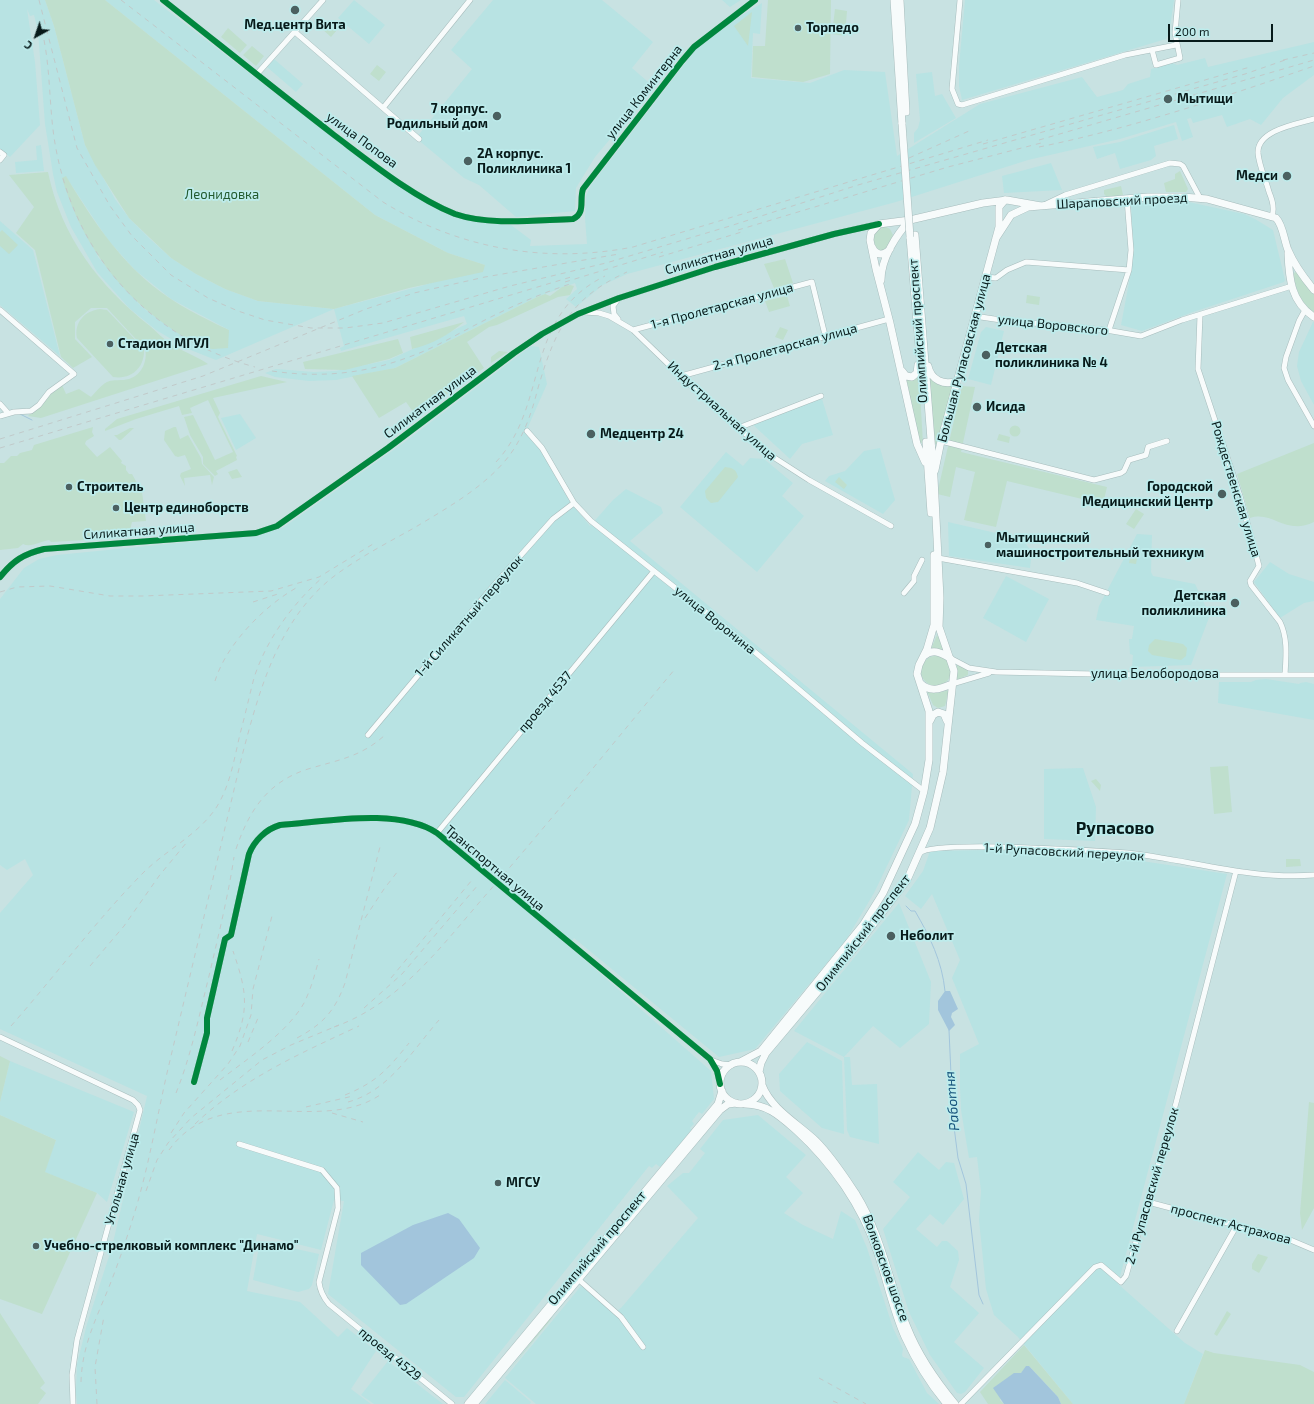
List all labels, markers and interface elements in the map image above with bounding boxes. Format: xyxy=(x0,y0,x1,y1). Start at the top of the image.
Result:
marker: Мед.центр Вита xyxy=(289,4,301,16)
north arrow xyxy=(16,16,56,56)
scale bar xyxy=(1170,16,1275,42)
place label: Мед.центр Вита xyxy=(244,17,346,33)
place label: Торпедо xyxy=(806,20,859,36)
marker: Торпедо xyxy=(793,23,803,33)
text: 200 m xyxy=(1175,24,1209,38)
text: С xyxy=(21,39,35,53)
street label: улица Коминтерна xyxy=(602,42,686,142)
place label: Мытищи xyxy=(1177,91,1233,107)
marker: Мытищи xyxy=(1162,93,1174,105)
place label: 7 корпус. Родильный дом xyxy=(387,101,488,132)
street label: улица Попова xyxy=(323,109,401,171)
marker: 7 корпус. Родильный дом xyxy=(491,110,503,122)
place label: 2А корпус. Поликлиника 1 xyxy=(477,146,571,177)
marker: 2А корпус. Поликлиника 1 xyxy=(462,155,474,167)
place label: Медси xyxy=(1236,168,1278,184)
marker: Медси xyxy=(1281,170,1293,182)
park label: Леонидовка xyxy=(185,187,259,203)
street label: Шараповский проезд xyxy=(1056,190,1188,212)
street label: Силикатная улица xyxy=(663,232,775,278)
street label: Олимпийский проспект xyxy=(905,259,931,403)
street label: Большая Рупасовская улица xyxy=(934,272,994,444)
street label: 1-я Пролетарская улица xyxy=(649,279,795,333)
street label: улица Воровского xyxy=(997,311,1109,339)
street label: 2-я Пролетарская улица xyxy=(711,320,859,374)
place label: Стадион МГУЛ xyxy=(118,336,209,352)
marker: Стадион МГУЛ xyxy=(105,339,115,349)
place label: Детская поликлиника № 4 xyxy=(995,340,1108,371)
marker: Детская поликлиника № 4 xyxy=(980,349,992,361)
street label: Индустриальная улица xyxy=(664,358,780,464)
street label: Силикатная улица xyxy=(381,362,479,442)
place label: Исида xyxy=(986,399,1025,415)
marker: Исида xyxy=(971,401,983,413)
street label: Рождественская улица xyxy=(1208,419,1264,559)
place label: Медцентр 24 xyxy=(600,426,684,442)
marker: Медцентр 24 xyxy=(585,428,597,440)
place label: Строитель xyxy=(77,479,143,495)
place label: Городской Медицинский Центр xyxy=(1082,479,1213,510)
marker: Строитель xyxy=(64,482,74,492)
marker: Городской Медицинский Центр xyxy=(1216,488,1228,500)
place label: Центр единоборств xyxy=(124,500,249,516)
marker: Центр единоборств xyxy=(111,503,121,513)
street label: Силикатная улица xyxy=(83,519,195,543)
place label: Мытищинский машиностроительный техникум xyxy=(996,530,1204,561)
marker: Мытищинский машиностроительный техникум xyxy=(983,540,993,550)
street label: 1-й Силикатный переулок xyxy=(412,552,526,680)
street label: улица Воронина xyxy=(671,583,759,657)
place label: Детская поликлиника xyxy=(1141,588,1226,619)
marker: Детская поликлиника xyxy=(1229,597,1241,609)
street label: улица Белобородова xyxy=(1091,666,1219,682)
street label: проезд 4537 xyxy=(515,668,575,736)
district label: Рупасово xyxy=(1076,818,1154,838)
street label: Транспортная улица xyxy=(442,822,548,914)
street label: 1-й Рупасовский переулок xyxy=(983,840,1145,864)
street label: Олимпийский проспект xyxy=(812,871,914,995)
place label: Неболит xyxy=(900,928,954,944)
marker: Неболит xyxy=(885,930,897,942)
water label: Работня xyxy=(941,1070,963,1132)
street label: 2-й Рупасовский переулок xyxy=(1122,1106,1182,1266)
street label: Угольная улица xyxy=(101,1131,143,1227)
place label: МГСУ xyxy=(506,1175,540,1191)
marker: МГСУ xyxy=(493,1178,503,1188)
street label: Олимпийский проспект xyxy=(545,1188,649,1308)
street label: проспект Астрахова xyxy=(1169,1200,1293,1248)
street label: Волковское шоссе xyxy=(859,1213,913,1323)
place label: Учебно-стрелковый комплекс "Динамо" xyxy=(44,1238,299,1254)
marker: Учебно-стрелковый комплекс "Динамо" xyxy=(31,1241,41,1251)
street label: проезд 4529 xyxy=(356,1324,424,1384)

